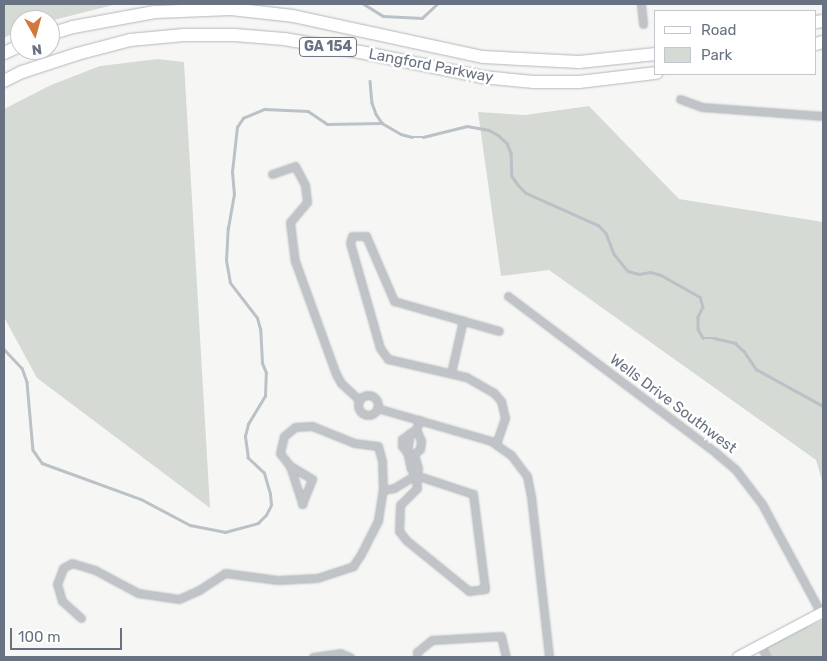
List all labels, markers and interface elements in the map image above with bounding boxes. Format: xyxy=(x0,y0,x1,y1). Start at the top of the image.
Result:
north arrow xyxy=(10,10,60,60)
legend xyxy=(654,10,817,75)
text: Road xyxy=(701,21,737,39)
road number: GA 154 xyxy=(298,36,358,58)
text: N xyxy=(31,40,43,58)
street label: Langford Parkway xyxy=(367,45,495,87)
text: Park xyxy=(701,46,732,64)
street label: Wells Drive Southwest xyxy=(606,350,740,458)
scale bar xyxy=(12,618,125,650)
text: 100 m xyxy=(18,628,60,646)

